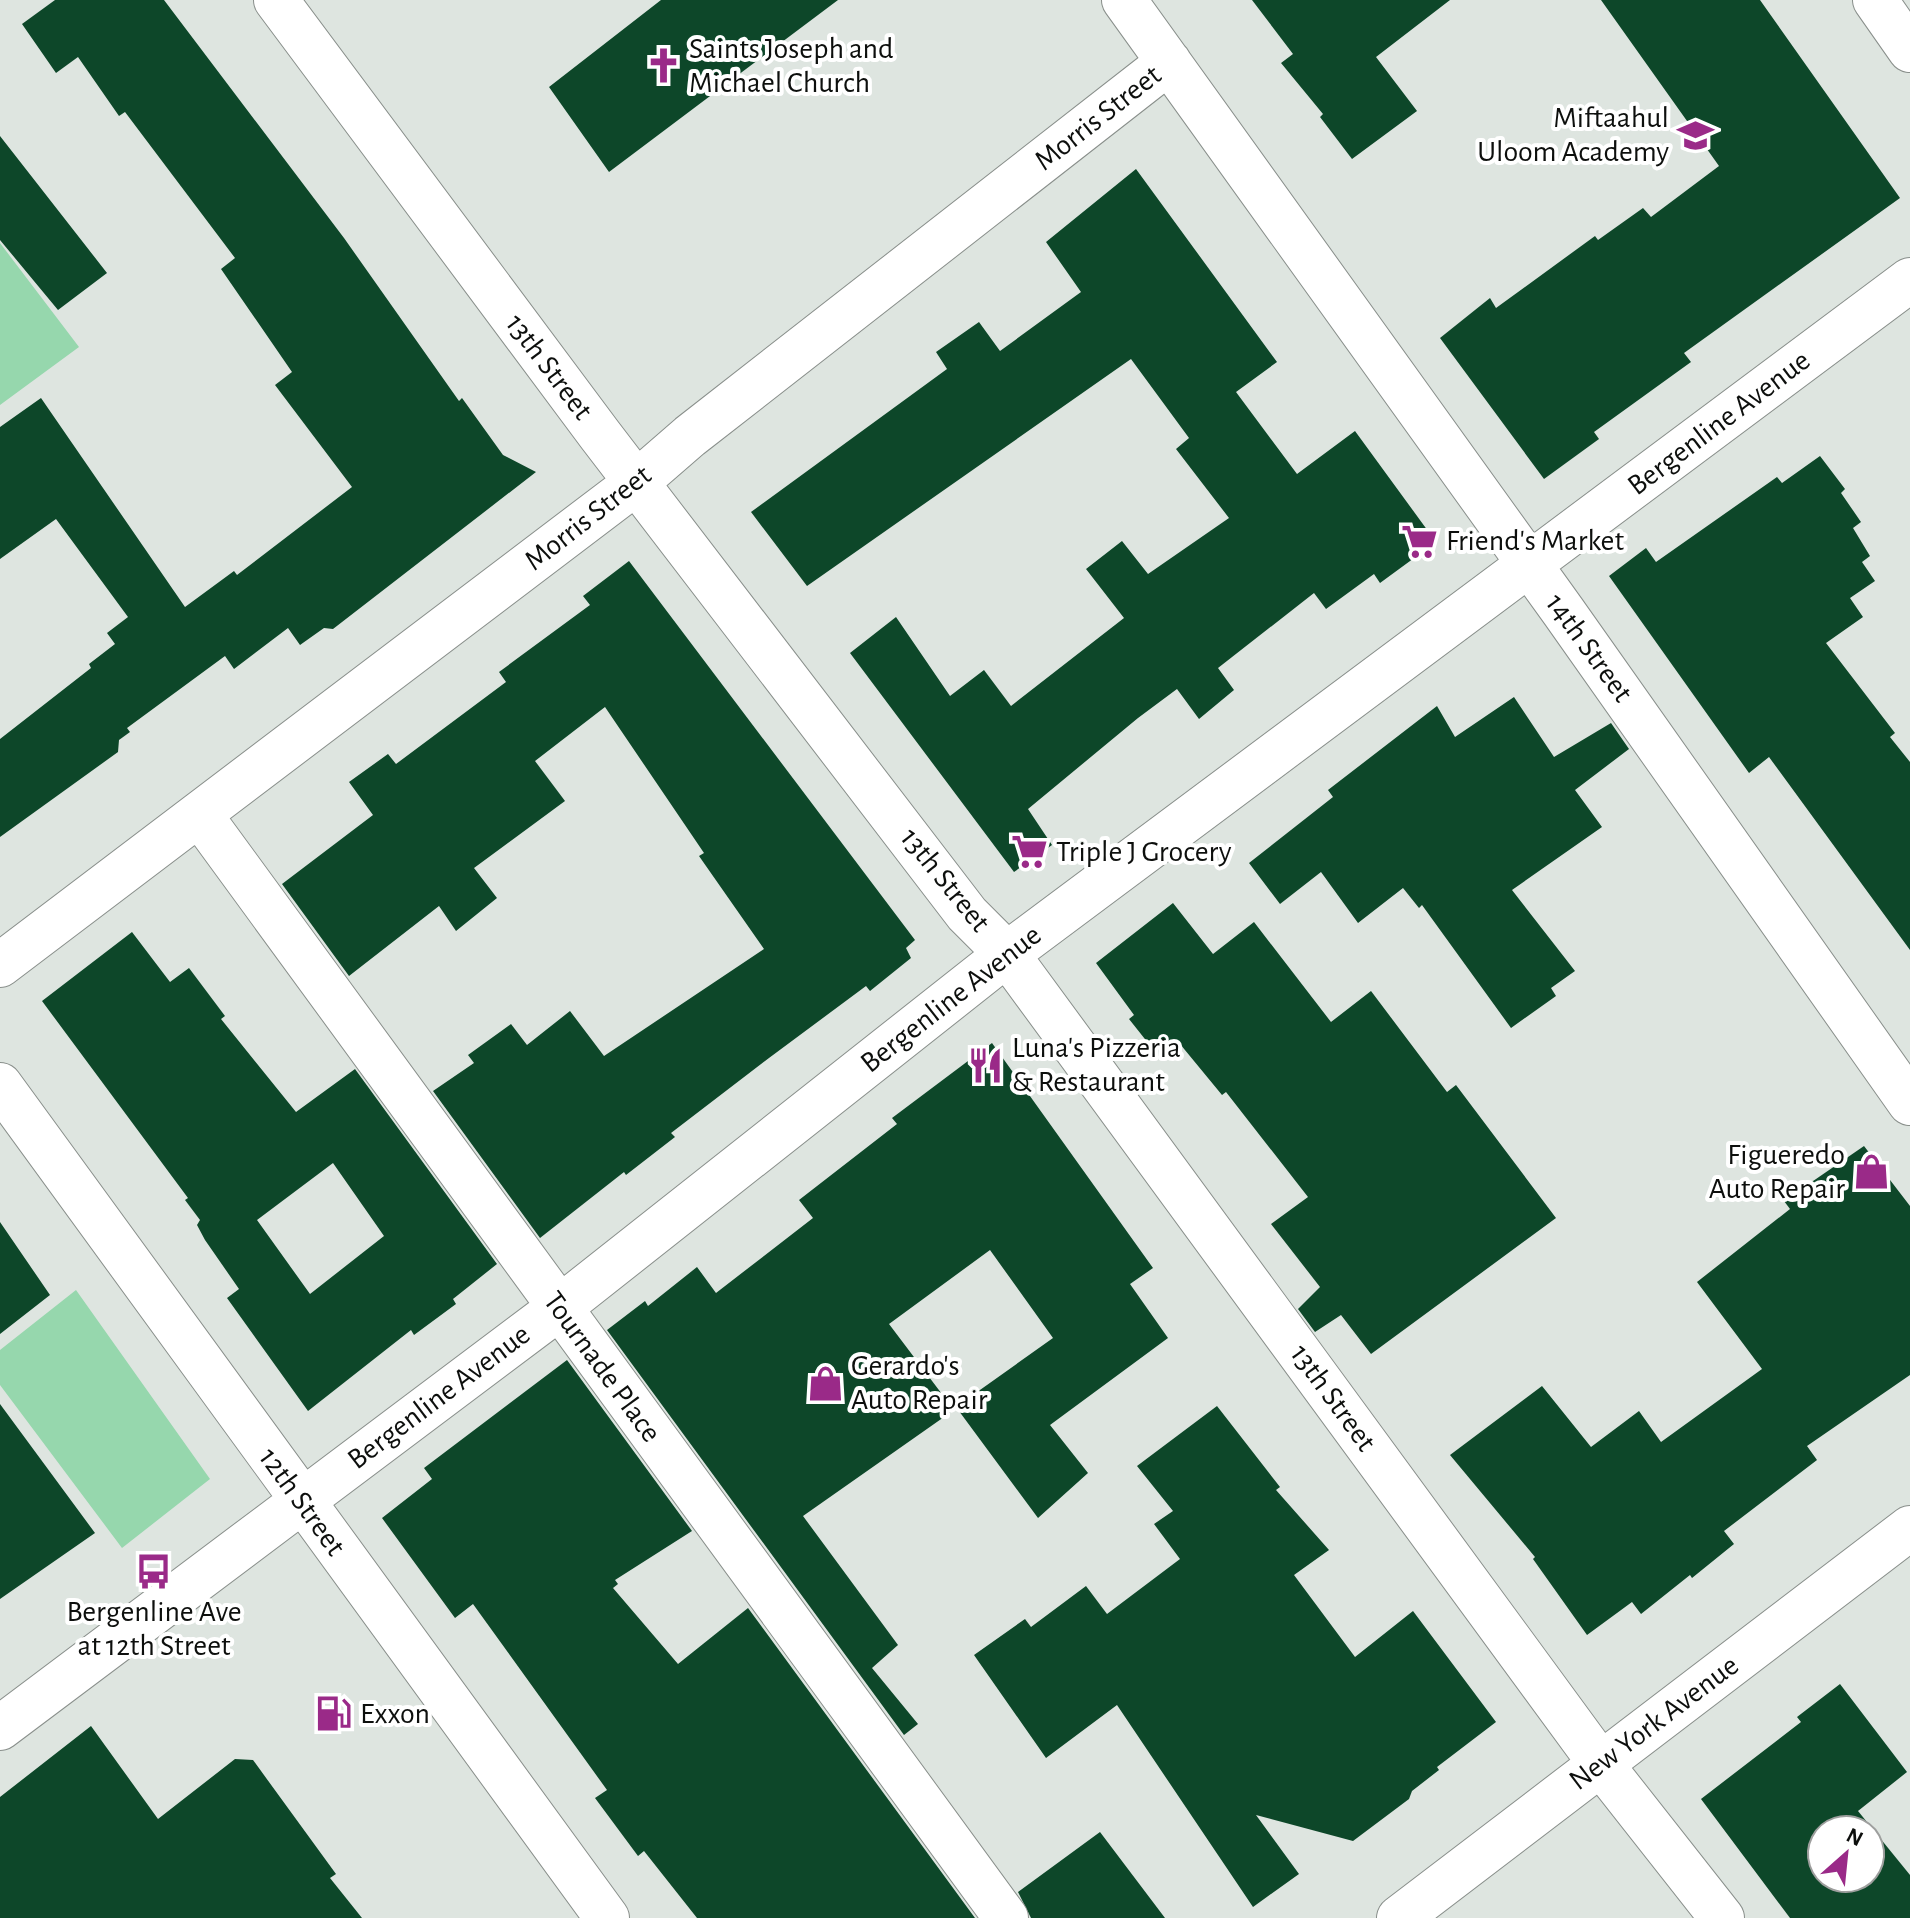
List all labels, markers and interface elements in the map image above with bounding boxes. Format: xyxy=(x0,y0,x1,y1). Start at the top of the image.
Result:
place label: Saints Joseph and Michael Church xyxy=(689,34,894,98)
church icon: Saints Joseph and Michael Church xyxy=(644,47,682,85)
street label: Morris Street xyxy=(1029,59,1167,176)
place label: Miftaahul Uloom Academy xyxy=(1477,103,1669,167)
school or university icon: Miftaahul Uloom Academy xyxy=(1676,116,1714,154)
street label: 13th Street xyxy=(500,309,598,426)
street label: Bergenline Avenue xyxy=(1622,345,1816,501)
street label: Morris Street xyxy=(519,459,657,576)
supermarket icon: Friend's Market xyxy=(1401,522,1439,560)
place label: Friend's Market xyxy=(1446,526,1624,556)
street label: 14th Street xyxy=(1540,588,1638,708)
street label: 13th Street xyxy=(895,823,996,938)
supermarket icon: Triple J Grocery xyxy=(1011,833,1049,871)
place label: Triple J Grocery xyxy=(1056,837,1232,867)
street label: Bergenline Avenue xyxy=(855,920,1047,1078)
place label: Luna's Pizzeria & Restaurant xyxy=(1012,1033,1181,1097)
restaurant icon: Luna's Pizzeria & Restaurant xyxy=(967,1046,1005,1084)
place label: Figueredo Auto Repair xyxy=(1709,1140,1845,1204)
shop icon: Figueredo Auto Repair xyxy=(1852,1153,1890,1191)
street label: Tournade Place xyxy=(538,1286,666,1448)
street label: Bergenline Avenue xyxy=(342,1319,536,1475)
street label: 13th Street xyxy=(1285,1339,1382,1457)
place label: Gerardo's Auto Repair xyxy=(851,1351,988,1415)
shop icon: Gerardo's Auto Repair xyxy=(806,1364,844,1402)
street label: 12th Street xyxy=(253,1443,351,1562)
bus stop icon: Bergenline Ave at 12th Street xyxy=(135,1552,173,1590)
place label: Bergenline Ave at 12th Street xyxy=(66,1597,242,1661)
street label: New York Avenue xyxy=(1564,1650,1744,1796)
fuel station icon: Exxon xyxy=(315,1695,353,1733)
place label: Exxon xyxy=(360,1699,430,1729)
north arrow xyxy=(1806,1814,1886,1894)
text: N xyxy=(1843,1824,1866,1850)

